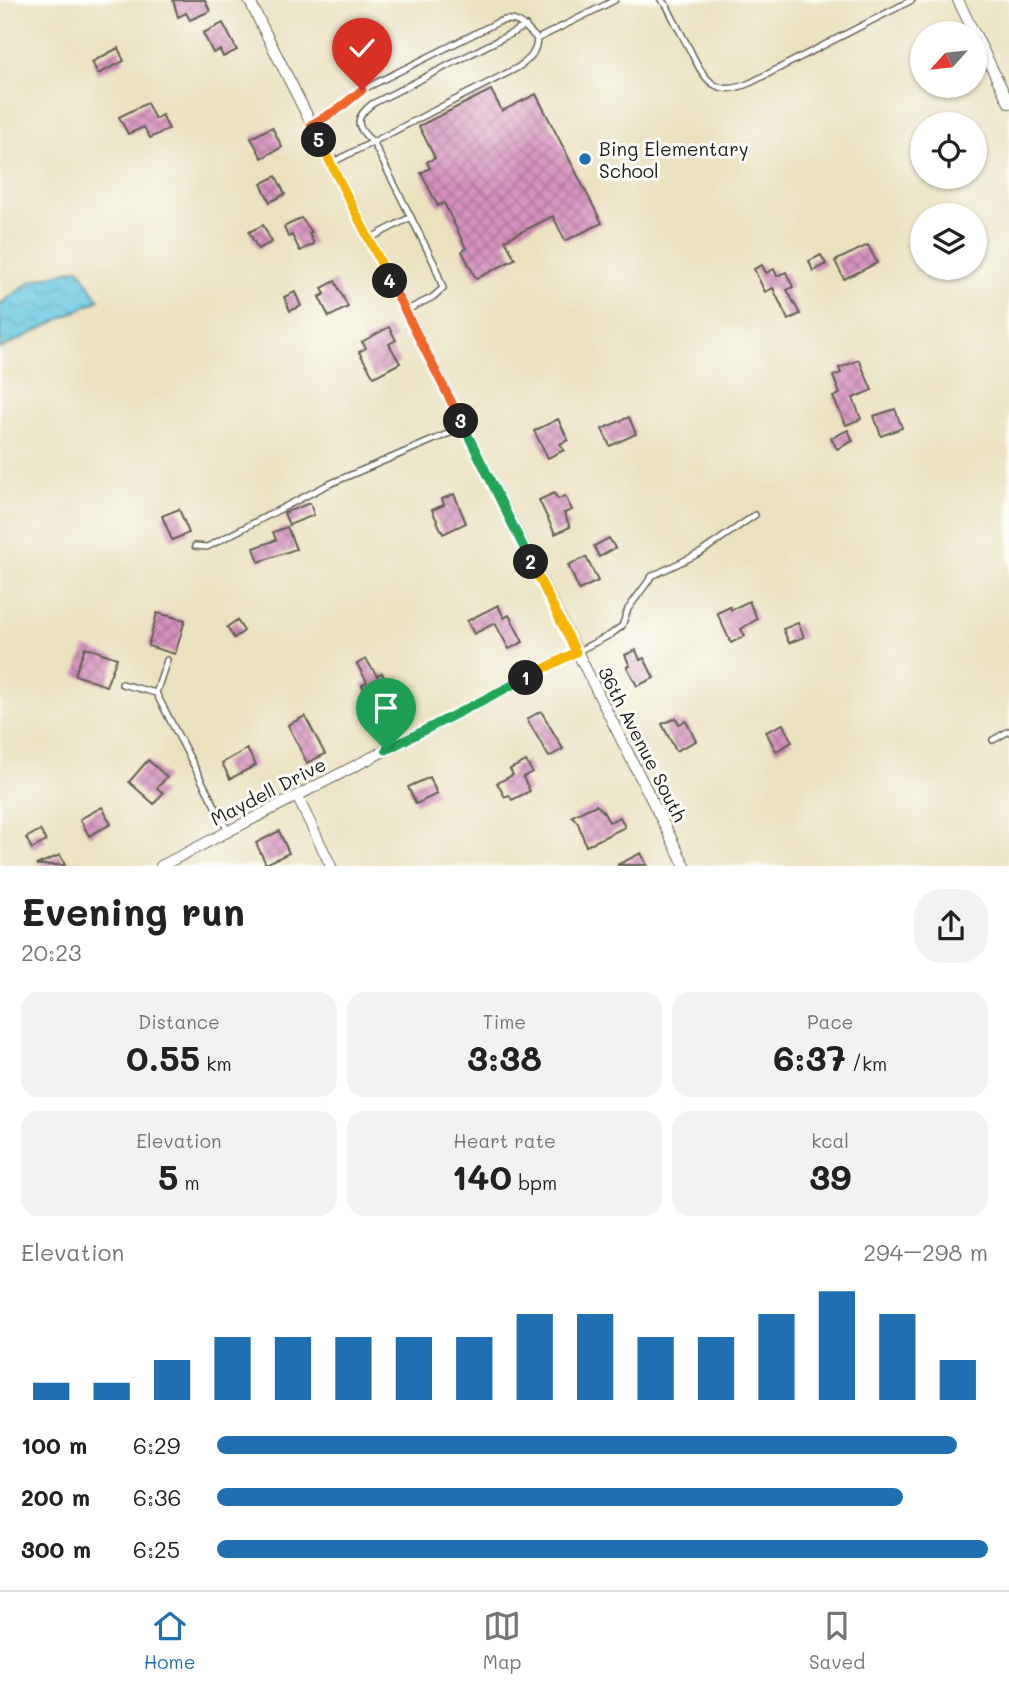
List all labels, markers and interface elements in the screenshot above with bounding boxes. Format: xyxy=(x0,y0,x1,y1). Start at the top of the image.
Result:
pin xyxy=(332,18,392,90)
north arrow xyxy=(910,21,987,98)
map controls xyxy=(910,21,987,280)
icon: check xyxy=(343,29,381,67)
button: locate xyxy=(910,112,987,189)
pin: 5 xyxy=(302,122,336,158)
text: 5 xyxy=(313,127,324,152)
place label: Bing Elementary School xyxy=(599,136,749,183)
marker: Bing Elementary School xyxy=(577,151,593,167)
button: layers xyxy=(910,203,987,280)
pin: 4 xyxy=(372,264,408,298)
text: 4 xyxy=(383,268,396,293)
pin: 3 xyxy=(444,404,478,438)
text: 3 xyxy=(455,408,466,433)
pin: 2 xyxy=(514,544,548,580)
text: 2 xyxy=(525,549,536,574)
pin: 1 xyxy=(508,660,544,696)
street label: 36th Avenue South xyxy=(593,662,693,826)
text: 1 xyxy=(521,665,530,690)
pin xyxy=(356,678,416,750)
icon: arrive xyxy=(367,689,405,727)
street label: Maydell Drive xyxy=(206,751,330,831)
text: Evening run xyxy=(21,886,245,936)
button: share xyxy=(914,889,988,963)
text: 20:23 xyxy=(21,937,81,967)
text: Distance xyxy=(138,1009,220,1034)
text: Time xyxy=(483,1009,526,1034)
text: Pace xyxy=(807,1009,853,1034)
text: 0.55 xyxy=(126,1034,200,1080)
text: 3:38 xyxy=(467,1034,542,1080)
text: 6:37 xyxy=(773,1034,846,1080)
text: km xyxy=(200,1051,232,1076)
text: /km xyxy=(846,1051,887,1076)
text: Elevation xyxy=(136,1128,221,1153)
text: Heart rate xyxy=(453,1128,556,1153)
text: kcal xyxy=(811,1128,849,1153)
text: 5 xyxy=(158,1153,178,1199)
text: 140 xyxy=(452,1153,512,1199)
text: 39 xyxy=(809,1153,851,1199)
text: m xyxy=(178,1170,200,1195)
text: bpm xyxy=(512,1170,557,1195)
text: Elevation xyxy=(21,1237,124,1267)
text: 294–298 m xyxy=(863,1237,988,1267)
text: 100 m xyxy=(21,1430,87,1460)
text: 6:29 xyxy=(133,1430,180,1460)
text: 200 m xyxy=(21,1482,90,1512)
text: 6:36 xyxy=(133,1482,181,1512)
text: 300 m xyxy=(21,1534,91,1564)
text: 6:25 xyxy=(133,1534,180,1564)
tab: Home xyxy=(144,1607,195,1674)
tab: Map xyxy=(483,1607,522,1674)
tab: Saved xyxy=(809,1607,865,1674)

